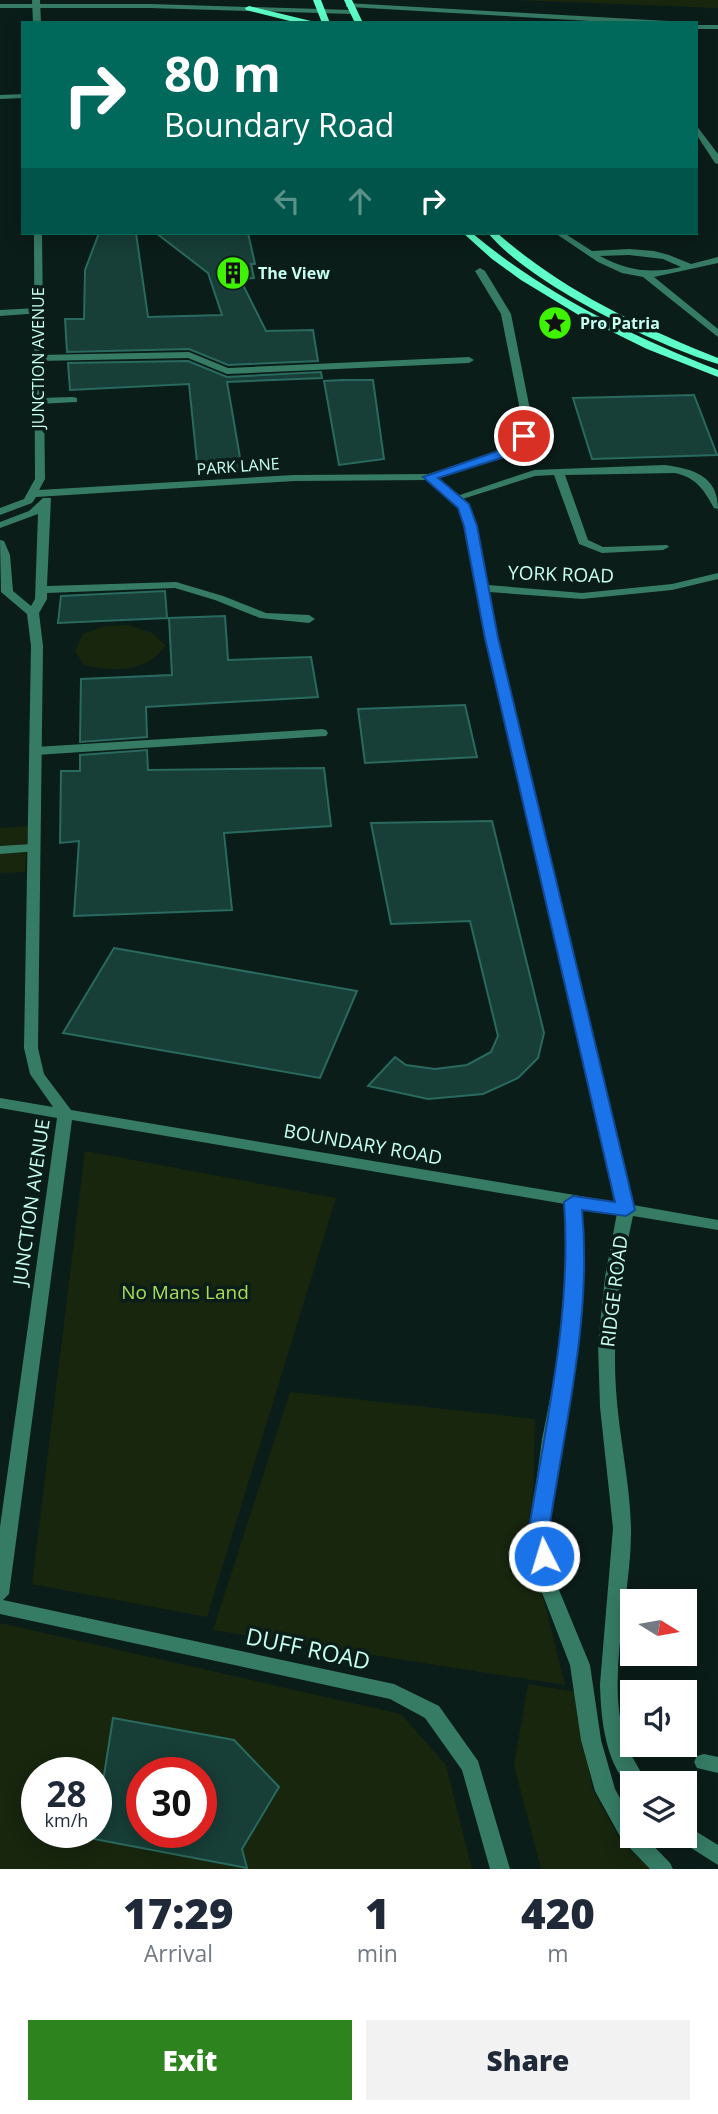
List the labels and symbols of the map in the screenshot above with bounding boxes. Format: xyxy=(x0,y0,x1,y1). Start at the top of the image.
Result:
building icon: The View xyxy=(214,254,252,292)
place label: The View xyxy=(258,262,330,284)
street label: JUNCTION AVENUE xyxy=(27,287,49,431)
place icon: Pro Patria xyxy=(536,304,574,342)
place label: Pro Patria xyxy=(580,312,660,334)
pin xyxy=(494,406,554,466)
street label: PARK LANE xyxy=(196,452,280,480)
street label: YORK ROAD xyxy=(508,559,614,589)
street label: JUNCTION AVENUE xyxy=(6,1117,56,1289)
street label: BOUNDARY ROAD xyxy=(282,1117,444,1171)
street label: RIDGE ROAD xyxy=(594,1234,634,1348)
park label: No Mans Land xyxy=(121,1279,249,1305)
position arrow xyxy=(507,1519,581,1593)
north arrow xyxy=(620,1589,696,1666)
street label: DUFF ROAD xyxy=(243,1619,373,1677)
speed limit sign: 30 xyxy=(126,1757,217,1848)

